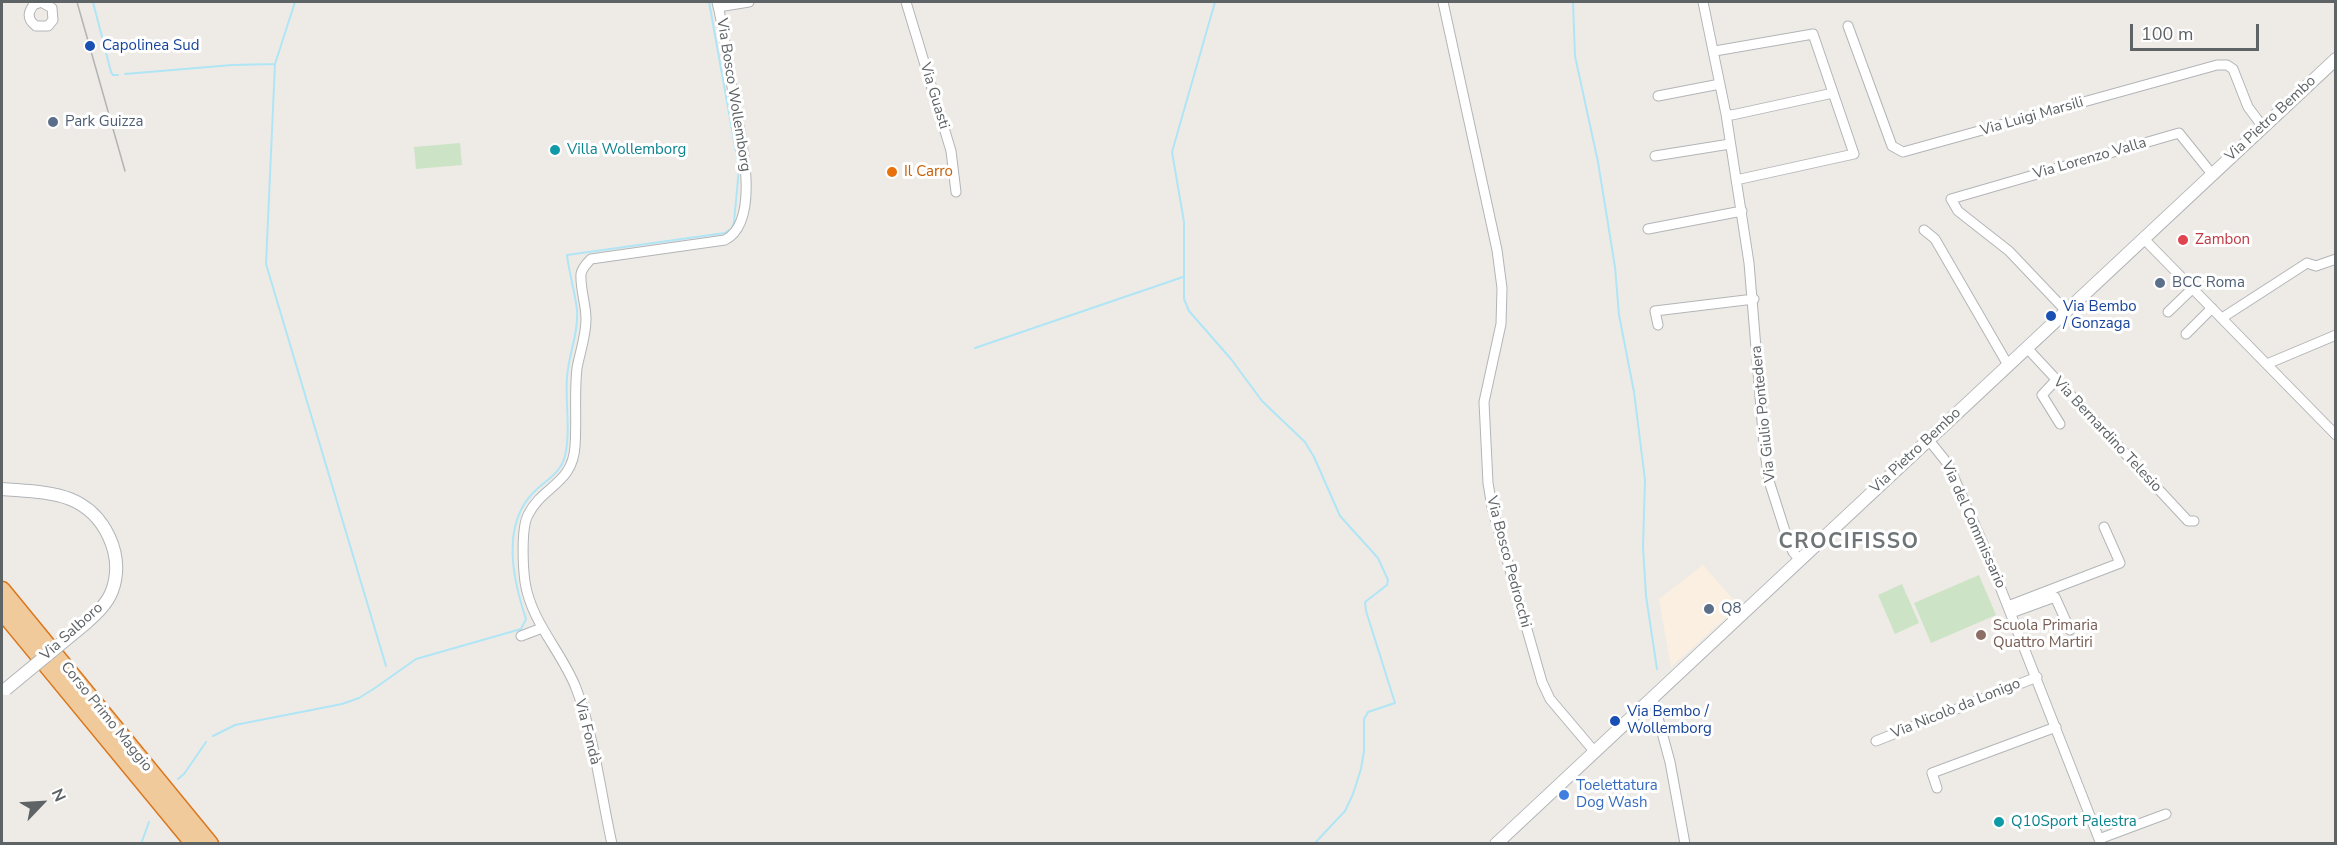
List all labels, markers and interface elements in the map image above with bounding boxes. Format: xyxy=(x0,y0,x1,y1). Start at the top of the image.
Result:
scale bar xyxy=(2133,12,2262,50)
street label: Via Bosco Wollemborg xyxy=(712,17,754,173)
text: 100 m xyxy=(2141,22,2193,46)
place label: Capolinea Sud xyxy=(102,37,199,55)
marker: Capolinea Sud xyxy=(83,39,97,53)
street label: Via Guasti xyxy=(915,60,953,132)
street label: Via Pietro Bembo xyxy=(2222,72,2320,166)
street label: Via Luigi Marsili xyxy=(1978,94,2086,140)
place label: Park Guizza xyxy=(65,113,143,131)
marker: Park Guizza xyxy=(46,115,60,129)
street label: Via Lorenzo Valla xyxy=(2031,134,2149,184)
place label: Villa Wollemborg xyxy=(567,141,686,159)
marker: Villa Wollemborg xyxy=(548,143,562,157)
place label: Il Carro xyxy=(904,163,953,181)
marker: Il Carro xyxy=(885,165,899,179)
place label: Zambon xyxy=(2195,231,2250,249)
marker: Zambon xyxy=(2176,233,2190,247)
place label: BCC Roma xyxy=(2172,274,2245,292)
marker: BCC Roma xyxy=(2153,276,2167,290)
place label: Via Bembo / Gonzaga xyxy=(2063,298,2137,333)
marker: Via Bembo / Gonzaga xyxy=(2044,309,2058,323)
street label: Via Giulio Pontedera xyxy=(1748,345,1780,483)
street label: Via Bernardino Telesio xyxy=(2049,374,2165,496)
street label: Via Pietro Bembo xyxy=(1867,404,1965,498)
street label: Via del Commissario xyxy=(1937,459,2009,591)
street label: Via Bosco Pedrocchi xyxy=(1482,494,1534,630)
district label: CROCIFISSO xyxy=(1779,530,1919,556)
street label: Via Salboro xyxy=(37,599,107,665)
place label: Q8 xyxy=(1721,600,1742,618)
marker: Q8 xyxy=(1702,602,1716,616)
place label: Scuola Primaria Quattro Martiri xyxy=(1993,617,2098,652)
marker: Scuola Primaria Quattro Martiri xyxy=(1974,628,1988,642)
street label: Corso Primo Maggio xyxy=(56,658,156,776)
street label: Via Nicolò da Lonigo xyxy=(1889,675,2023,743)
street label: Via Fondà xyxy=(570,697,604,767)
place label: Via Bembo / Wollemborg xyxy=(1627,703,1712,738)
marker: Via Bembo / Wollemborg xyxy=(1608,714,1622,728)
north arrow xyxy=(12,773,72,833)
place label: Toelettatura Dog Wash xyxy=(1576,777,1658,812)
text: N xyxy=(46,785,71,805)
marker: Toelettatura Dog Wash xyxy=(1557,788,1571,802)
place label: Q10Sport Palestra xyxy=(2011,813,2137,831)
marker: Q10Sport Palestra xyxy=(1992,815,2006,829)

